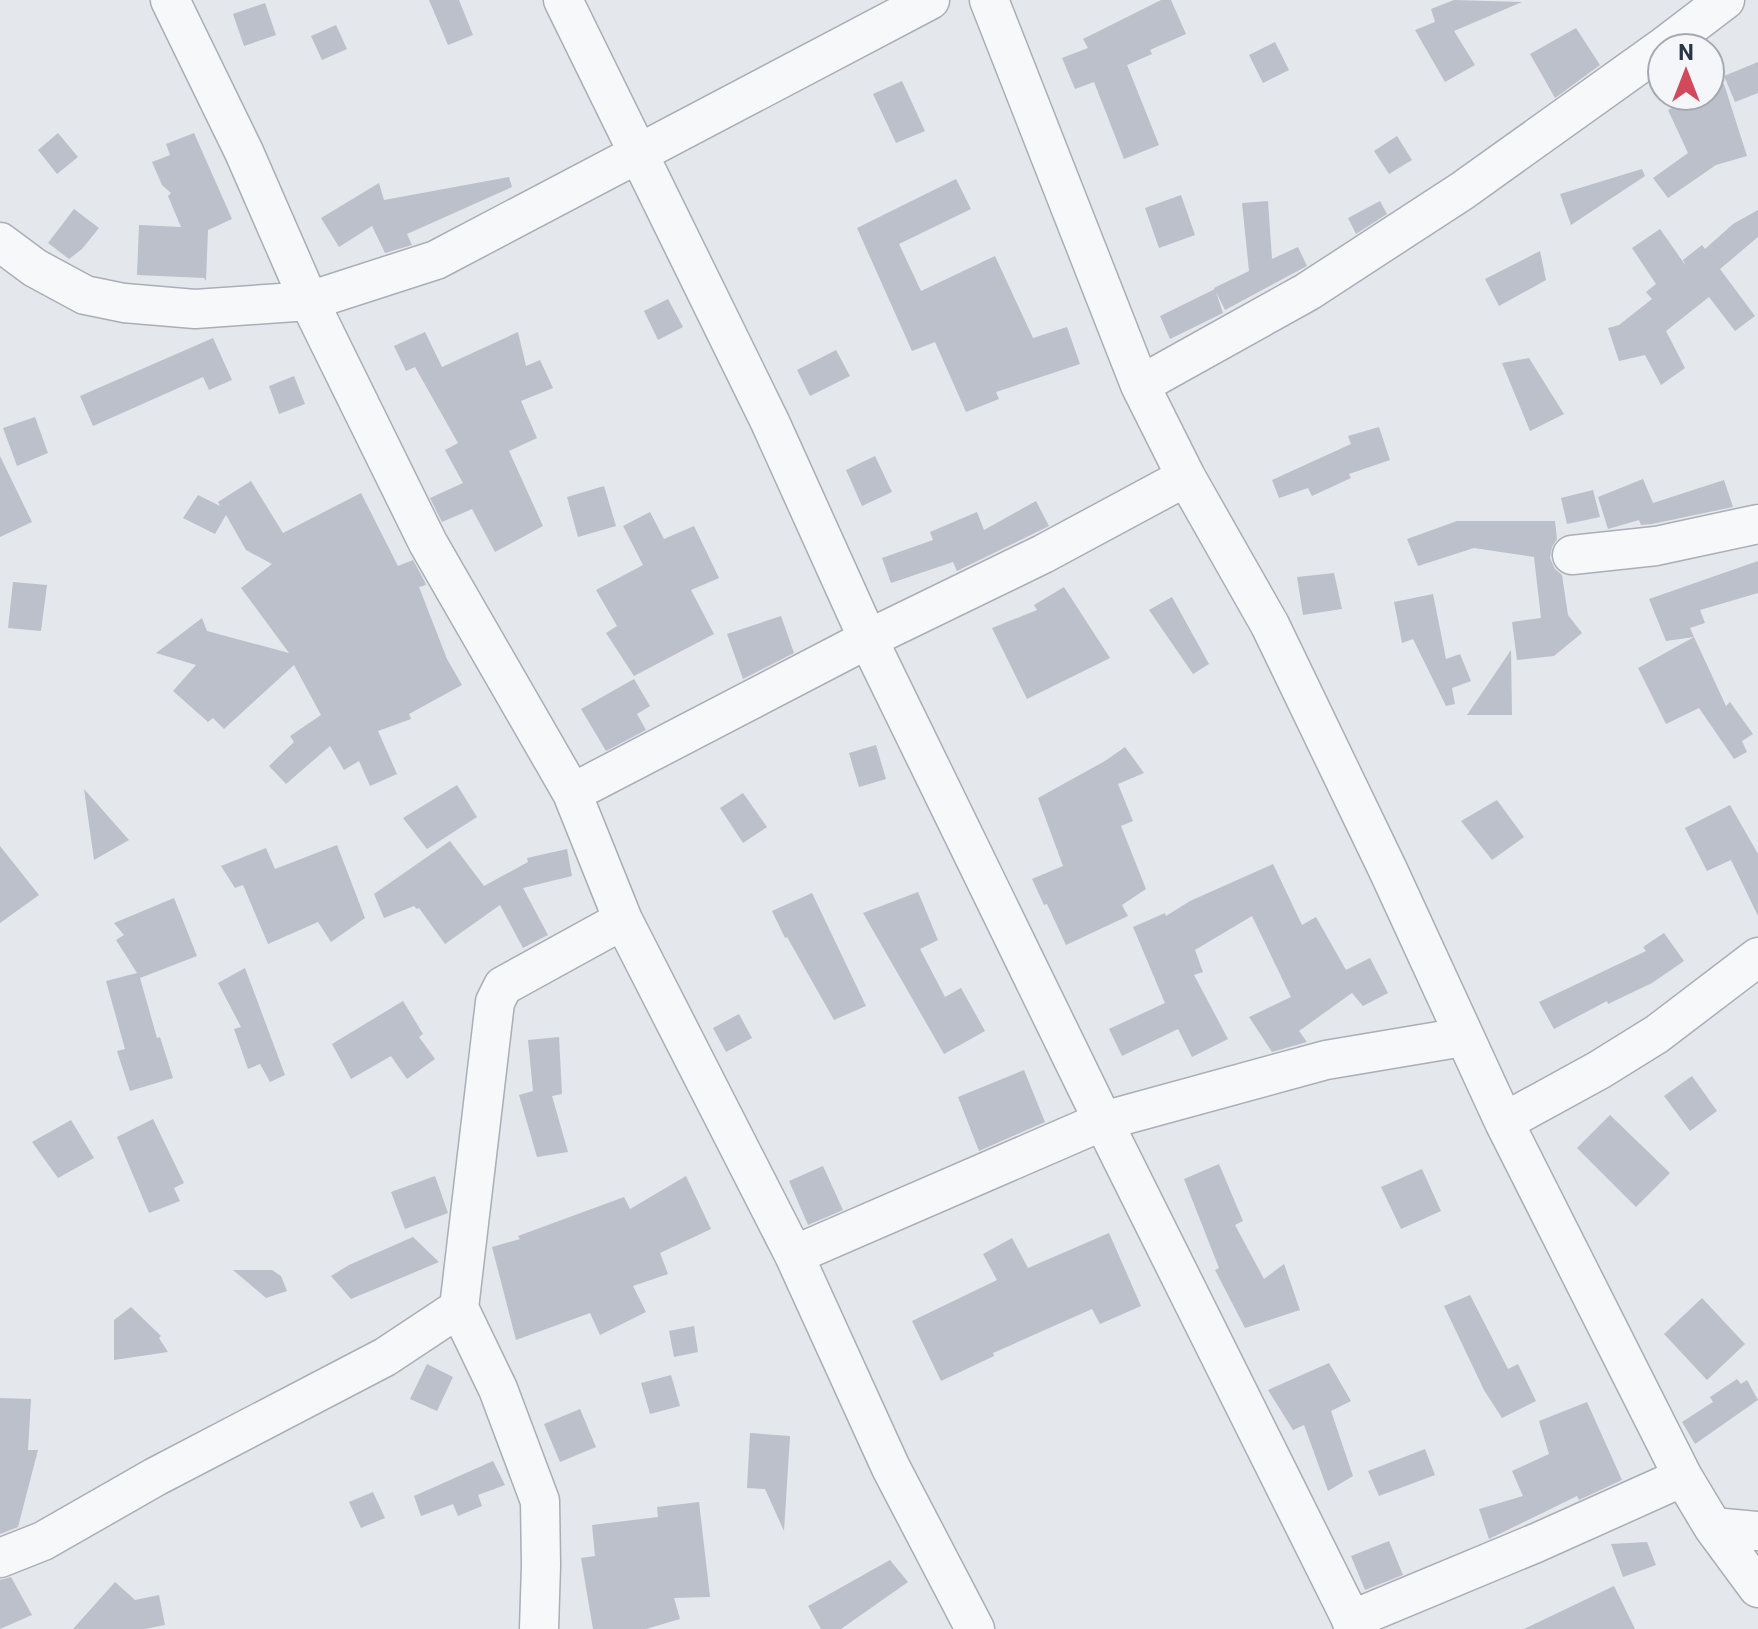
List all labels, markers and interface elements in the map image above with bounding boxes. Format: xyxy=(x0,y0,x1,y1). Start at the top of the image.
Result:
north arrow xyxy=(1646,32,1726,112)
text: N xyxy=(1678,40,1694,65)

